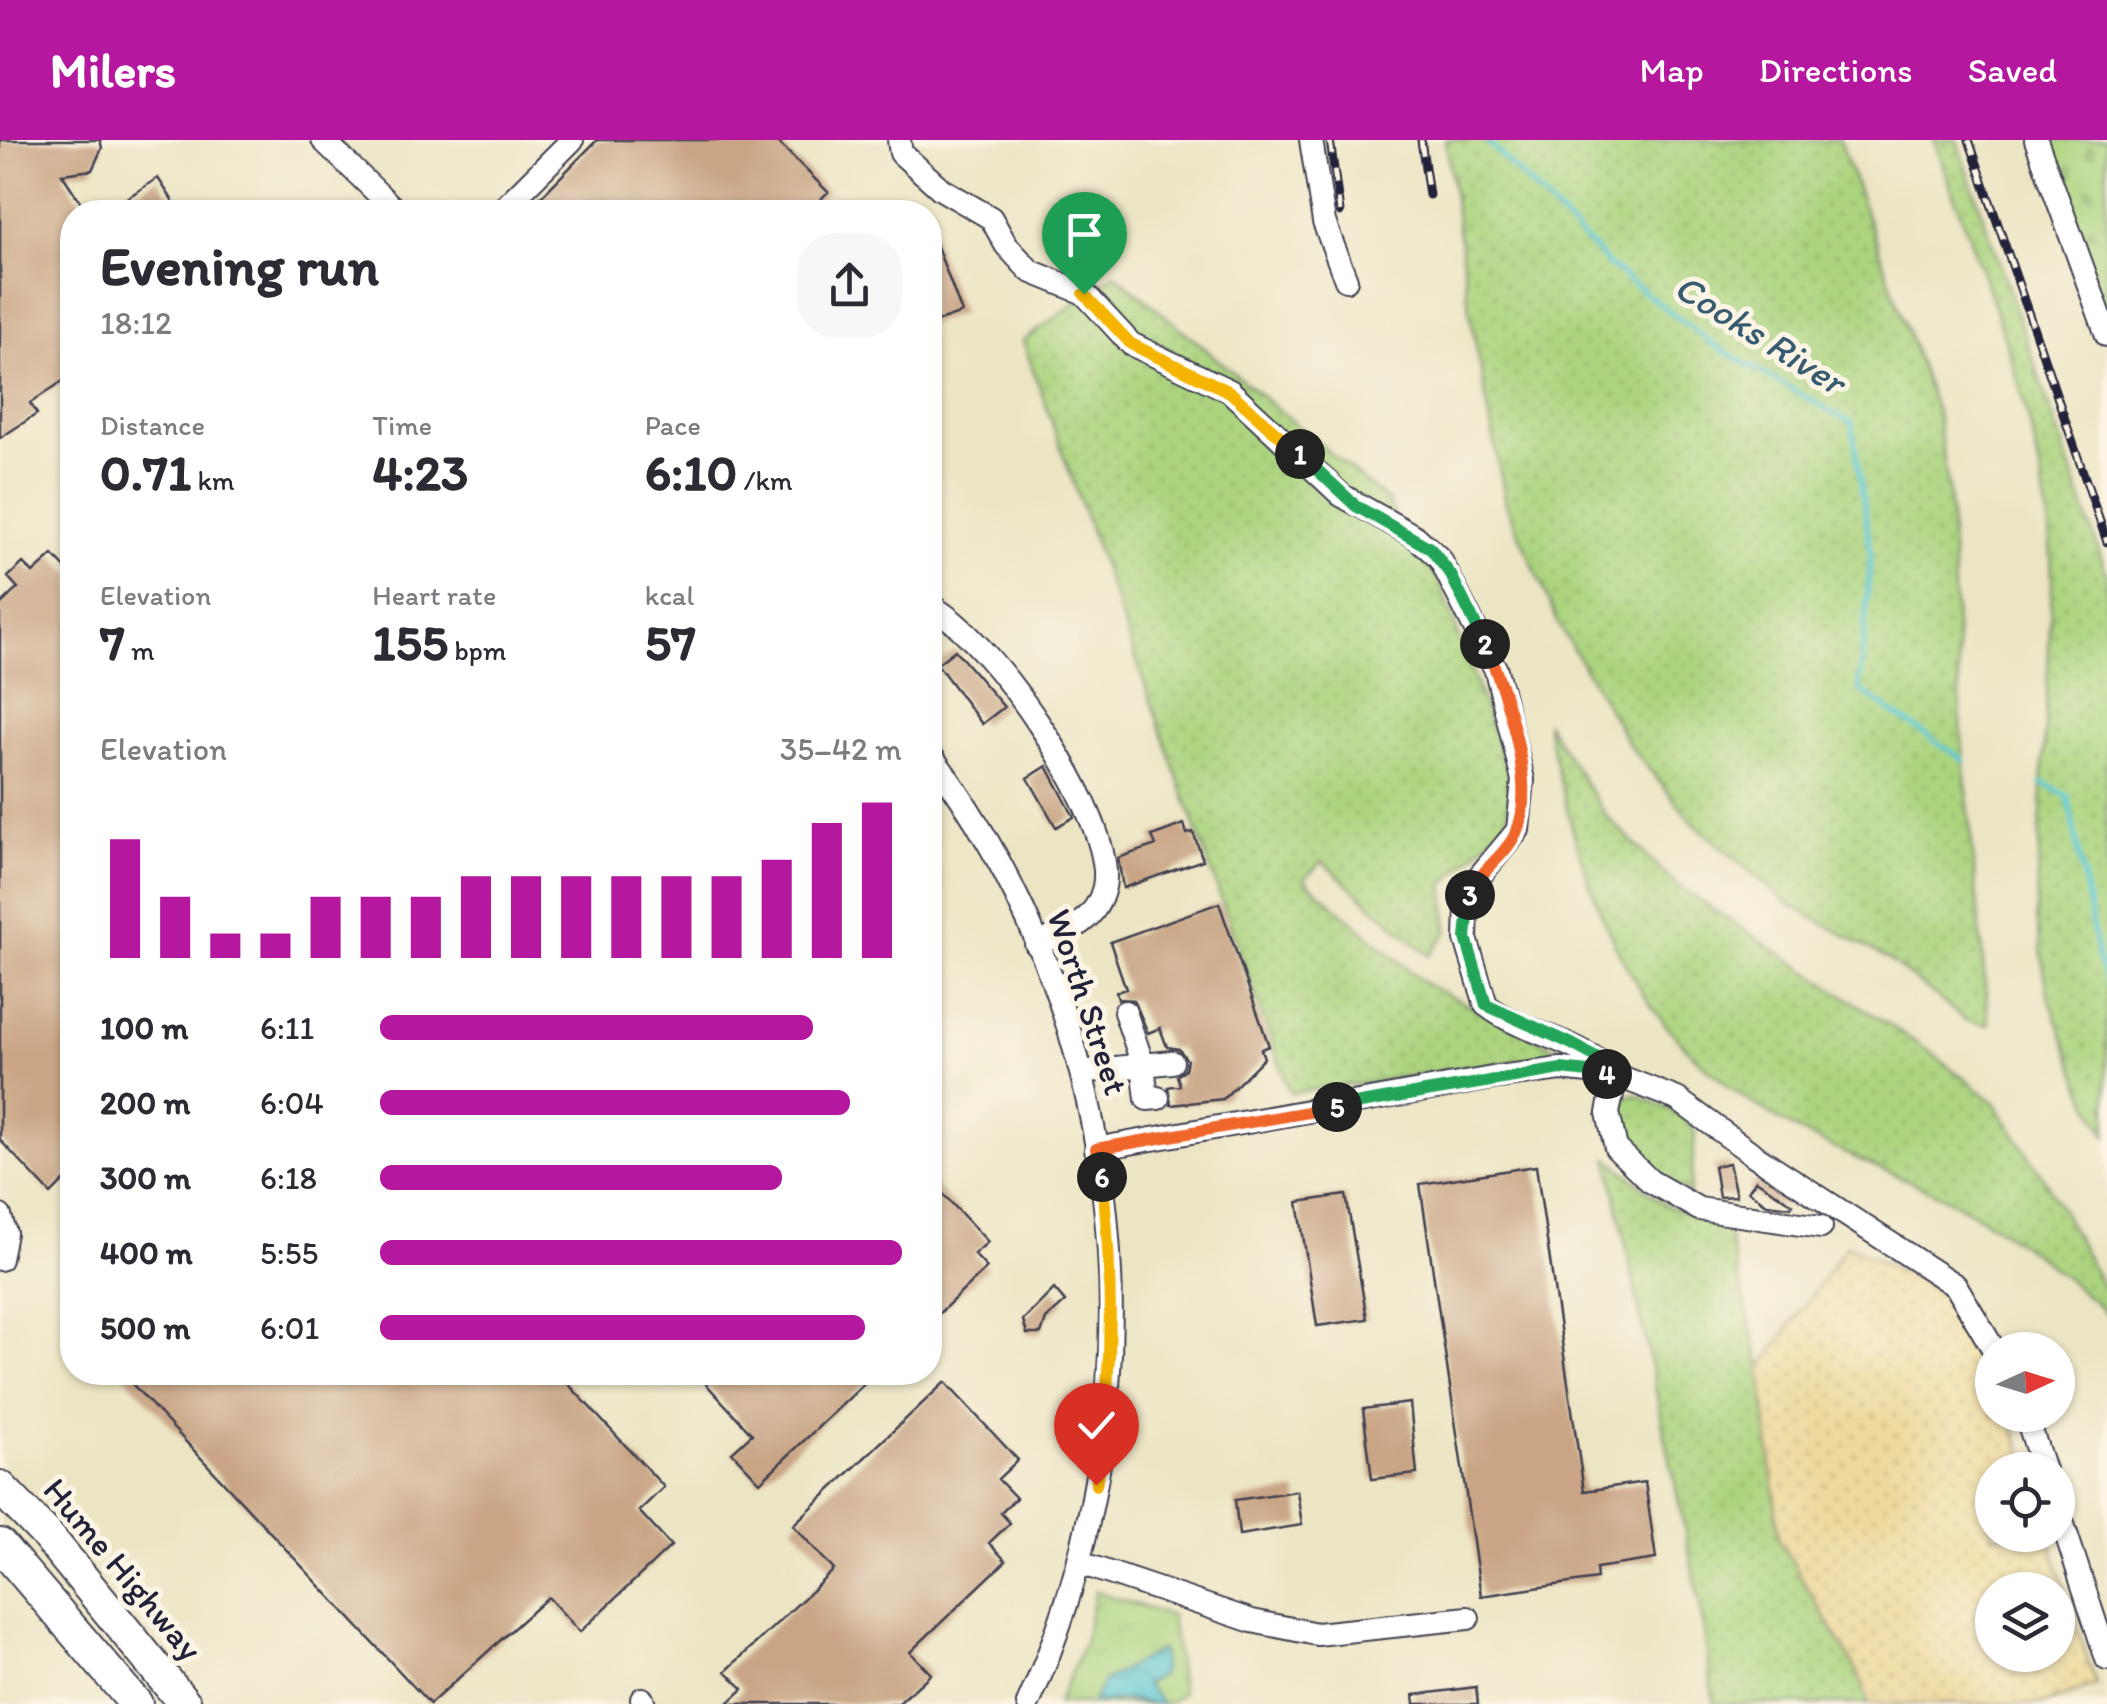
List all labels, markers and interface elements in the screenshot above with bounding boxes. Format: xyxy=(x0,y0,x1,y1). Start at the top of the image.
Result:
text: Milers xyxy=(50,41,176,99)
text: Map xyxy=(1640,49,1704,91)
text: Directions xyxy=(1759,49,1913,91)
text: Saved xyxy=(1968,49,2057,91)
pin xyxy=(1042,192,1127,295)
icon: arrive xyxy=(1057,207,1112,262)
text: Evening run xyxy=(100,233,379,299)
button: share xyxy=(797,233,902,338)
water label: Cooks River xyxy=(1666,264,1857,407)
text: 18:12 xyxy=(100,304,172,342)
text: Distance xyxy=(100,408,205,442)
text: Time xyxy=(372,408,432,442)
text: Pace xyxy=(645,408,701,442)
pin: 1 xyxy=(1275,429,1325,479)
text: 1 xyxy=(1294,437,1307,471)
text: 0.71 xyxy=(100,442,191,503)
text: 4:23 xyxy=(372,442,468,503)
text: 6:10 xyxy=(645,442,737,503)
text: km xyxy=(191,463,234,497)
text: /km xyxy=(737,463,792,497)
text: Elevation xyxy=(100,578,211,612)
text: Heart rate xyxy=(372,578,496,612)
text: kcal xyxy=(645,578,694,612)
text: 7 xyxy=(100,612,125,673)
text: 155 xyxy=(372,612,448,673)
text: 57 xyxy=(645,612,696,673)
pin: 2 xyxy=(1460,619,1510,669)
text: 2 xyxy=(1478,627,1492,661)
text: m xyxy=(125,633,155,667)
text: bpm xyxy=(448,633,506,667)
text: Elevation xyxy=(100,730,227,768)
text: 35–42 m xyxy=(780,730,902,768)
pin: 3 xyxy=(1445,870,1495,920)
text: 3 xyxy=(1462,878,1478,912)
street label: Worth Street xyxy=(1038,904,1138,1100)
text: 100 m xyxy=(100,1009,188,1047)
text: 6:11 xyxy=(260,1009,314,1047)
pin: 4 xyxy=(1582,1049,1632,1099)
text: 4 xyxy=(1599,1057,1615,1091)
pin: 5 xyxy=(1312,1082,1362,1132)
text: 200 m xyxy=(100,1084,190,1122)
text: 6:04 xyxy=(260,1084,324,1122)
text: 5 xyxy=(1330,1090,1344,1124)
pin: 6 xyxy=(1077,1152,1127,1202)
text: 300 m xyxy=(100,1159,191,1197)
text: 6:18 xyxy=(260,1159,317,1197)
text: 6 xyxy=(1095,1160,1109,1194)
text: 400 m xyxy=(100,1234,193,1272)
text: 5:55 xyxy=(260,1234,318,1272)
text: 500 m xyxy=(100,1309,190,1347)
text: 6:01 xyxy=(260,1309,319,1347)
north arrow xyxy=(1975,1332,2075,1432)
map controls xyxy=(1975,1332,2075,1672)
pin xyxy=(1054,1383,1139,1486)
icon: check xyxy=(1069,1398,1124,1453)
button: locate xyxy=(1975,1452,2075,1552)
street label: Hume Highway xyxy=(34,1469,212,1669)
button: layers xyxy=(1975,1572,2075,1672)

